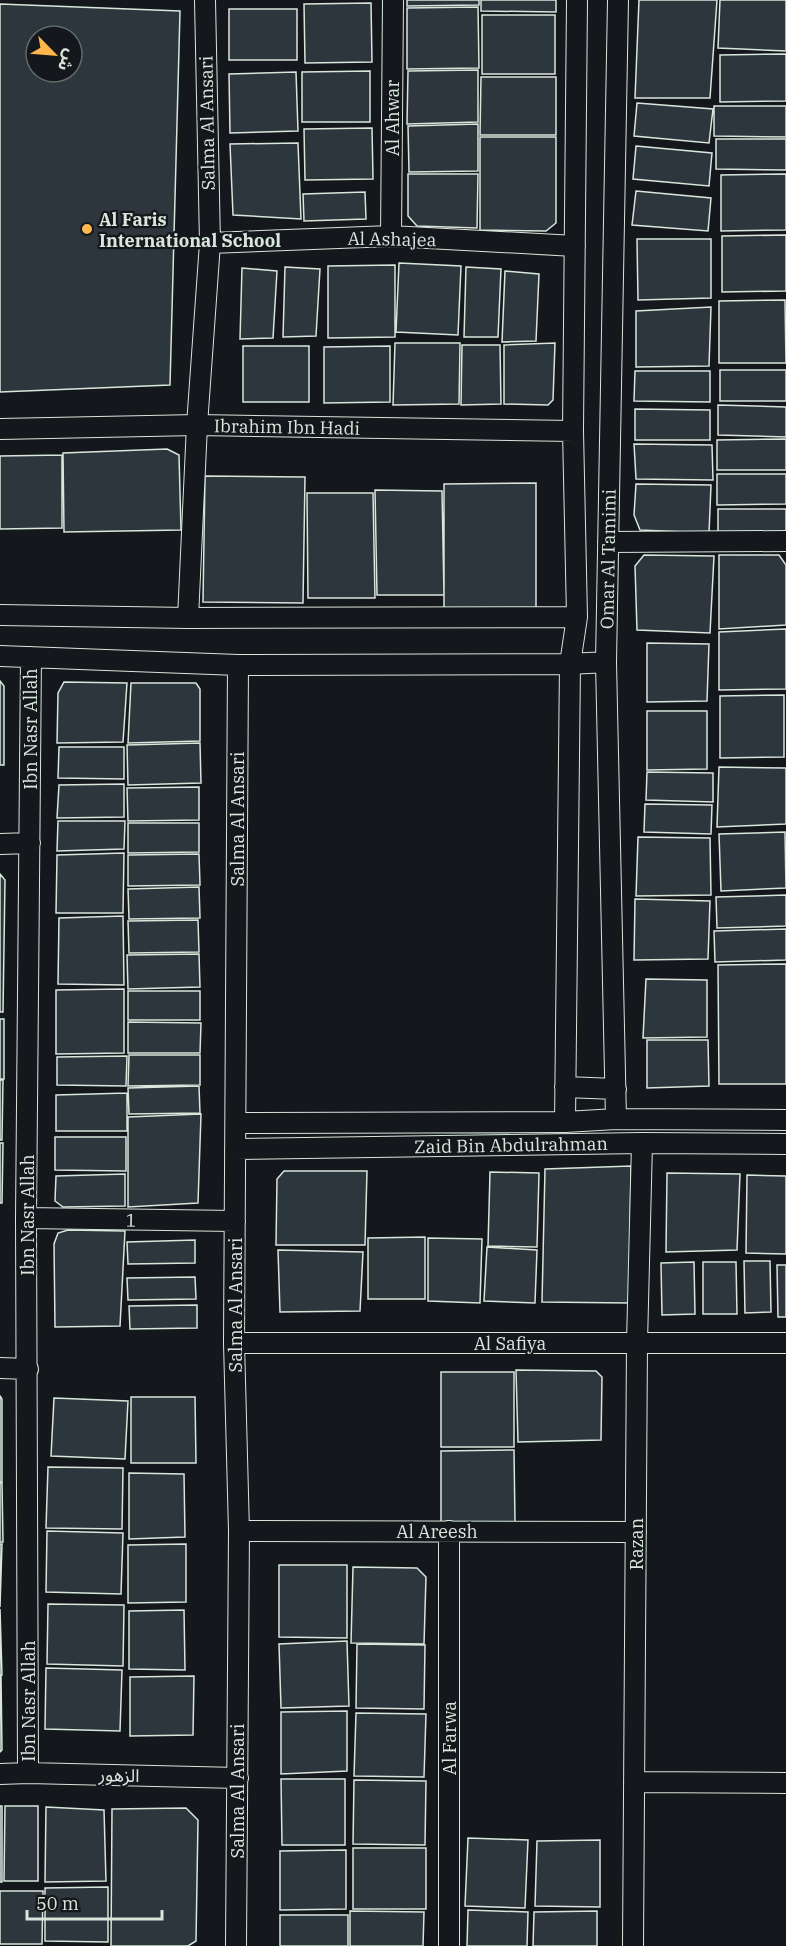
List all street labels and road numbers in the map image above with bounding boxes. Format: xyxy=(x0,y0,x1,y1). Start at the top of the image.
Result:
street label: Salma Al Ansari xyxy=(194,55,220,191)
street label: Al Ahwar xyxy=(381,80,404,156)
street label: Al Ashajea xyxy=(347,227,437,251)
street label: Ibrahim Ibn Hadi xyxy=(214,414,361,440)
street label: Omar Al Tamimi xyxy=(595,488,621,629)
street label: Ibn Nasr Allah xyxy=(19,668,42,790)
street label: Salma Al Ansari xyxy=(226,751,249,886)
street label: Zaid Bin Abdulrahman xyxy=(414,1132,608,1158)
street label: Ibn Nasr Allah xyxy=(16,1154,39,1276)
street label: 1 xyxy=(125,1208,137,1232)
street label: Salma Al Ansari xyxy=(224,1237,247,1372)
street label: Al Safiya xyxy=(474,1332,547,1355)
street label: Razan xyxy=(625,1518,648,1570)
street label: Al Areesh xyxy=(396,1520,478,1543)
street label: Ibn Nasr Allah xyxy=(17,1640,40,1762)
street label: Al Farwa xyxy=(438,1701,461,1775)
street label: Salma Al Ansari xyxy=(226,1723,249,1858)
street label: الزهور xyxy=(97,1763,140,1787)

